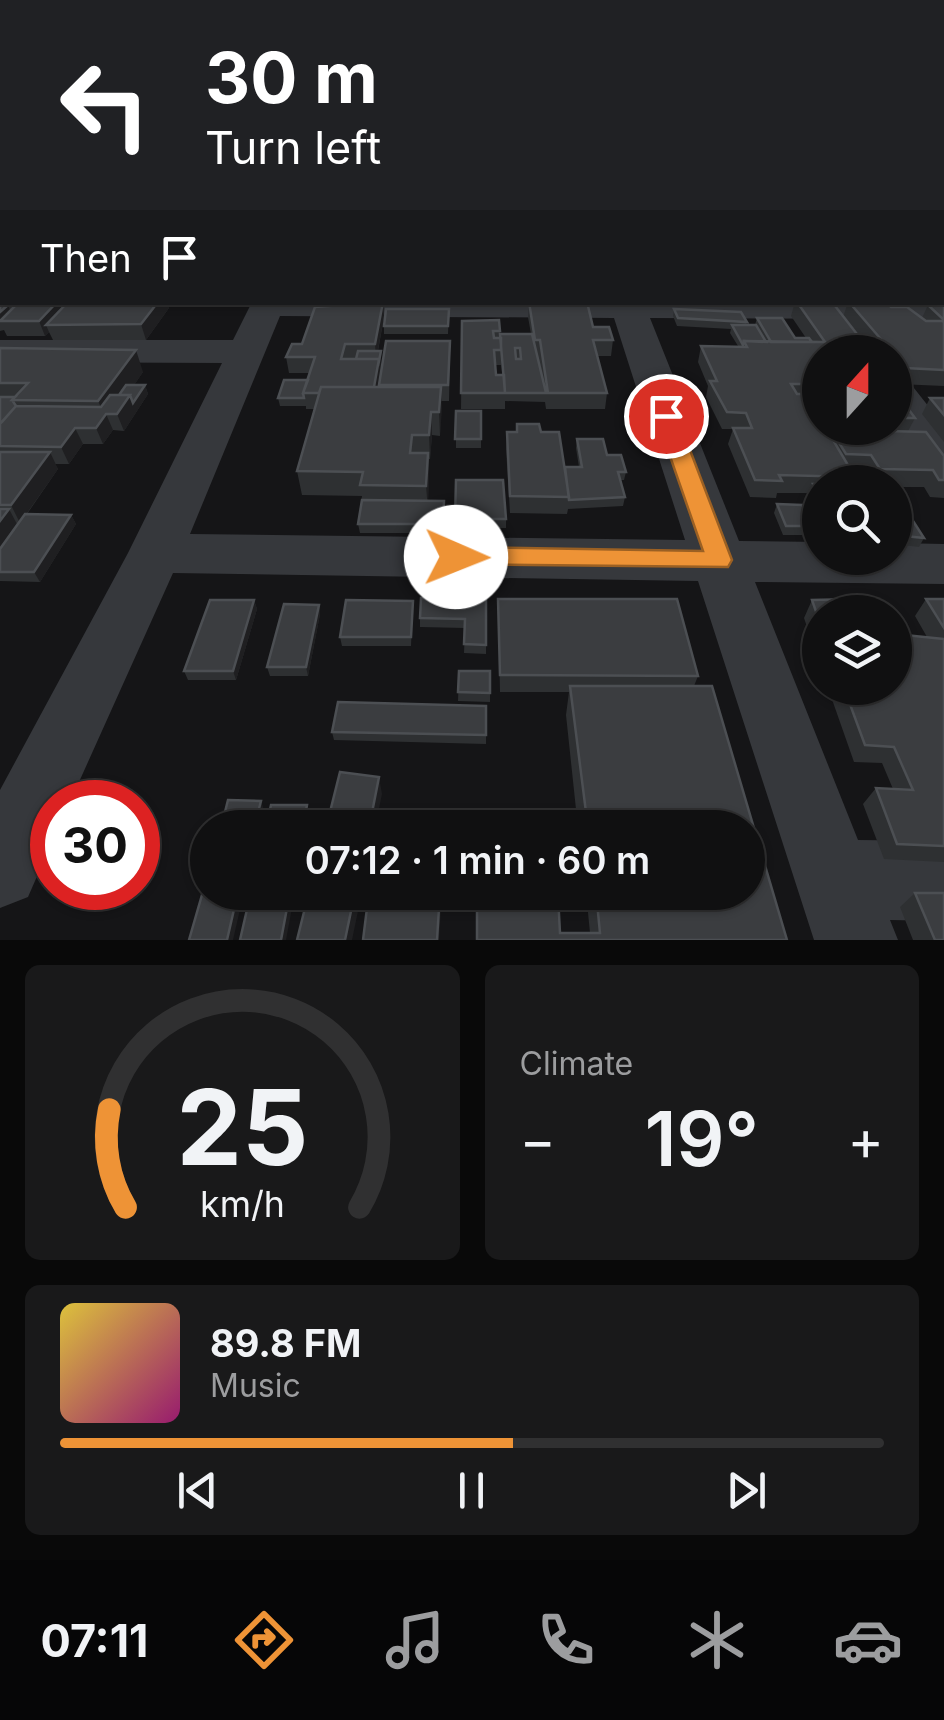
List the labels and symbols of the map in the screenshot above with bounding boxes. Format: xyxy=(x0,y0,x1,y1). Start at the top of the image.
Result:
north arrow xyxy=(802,335,912,445)
pin xyxy=(624,374,709,459)
position arrow xyxy=(404,505,508,609)
speed limit sign: 30 xyxy=(30,780,160,910)

